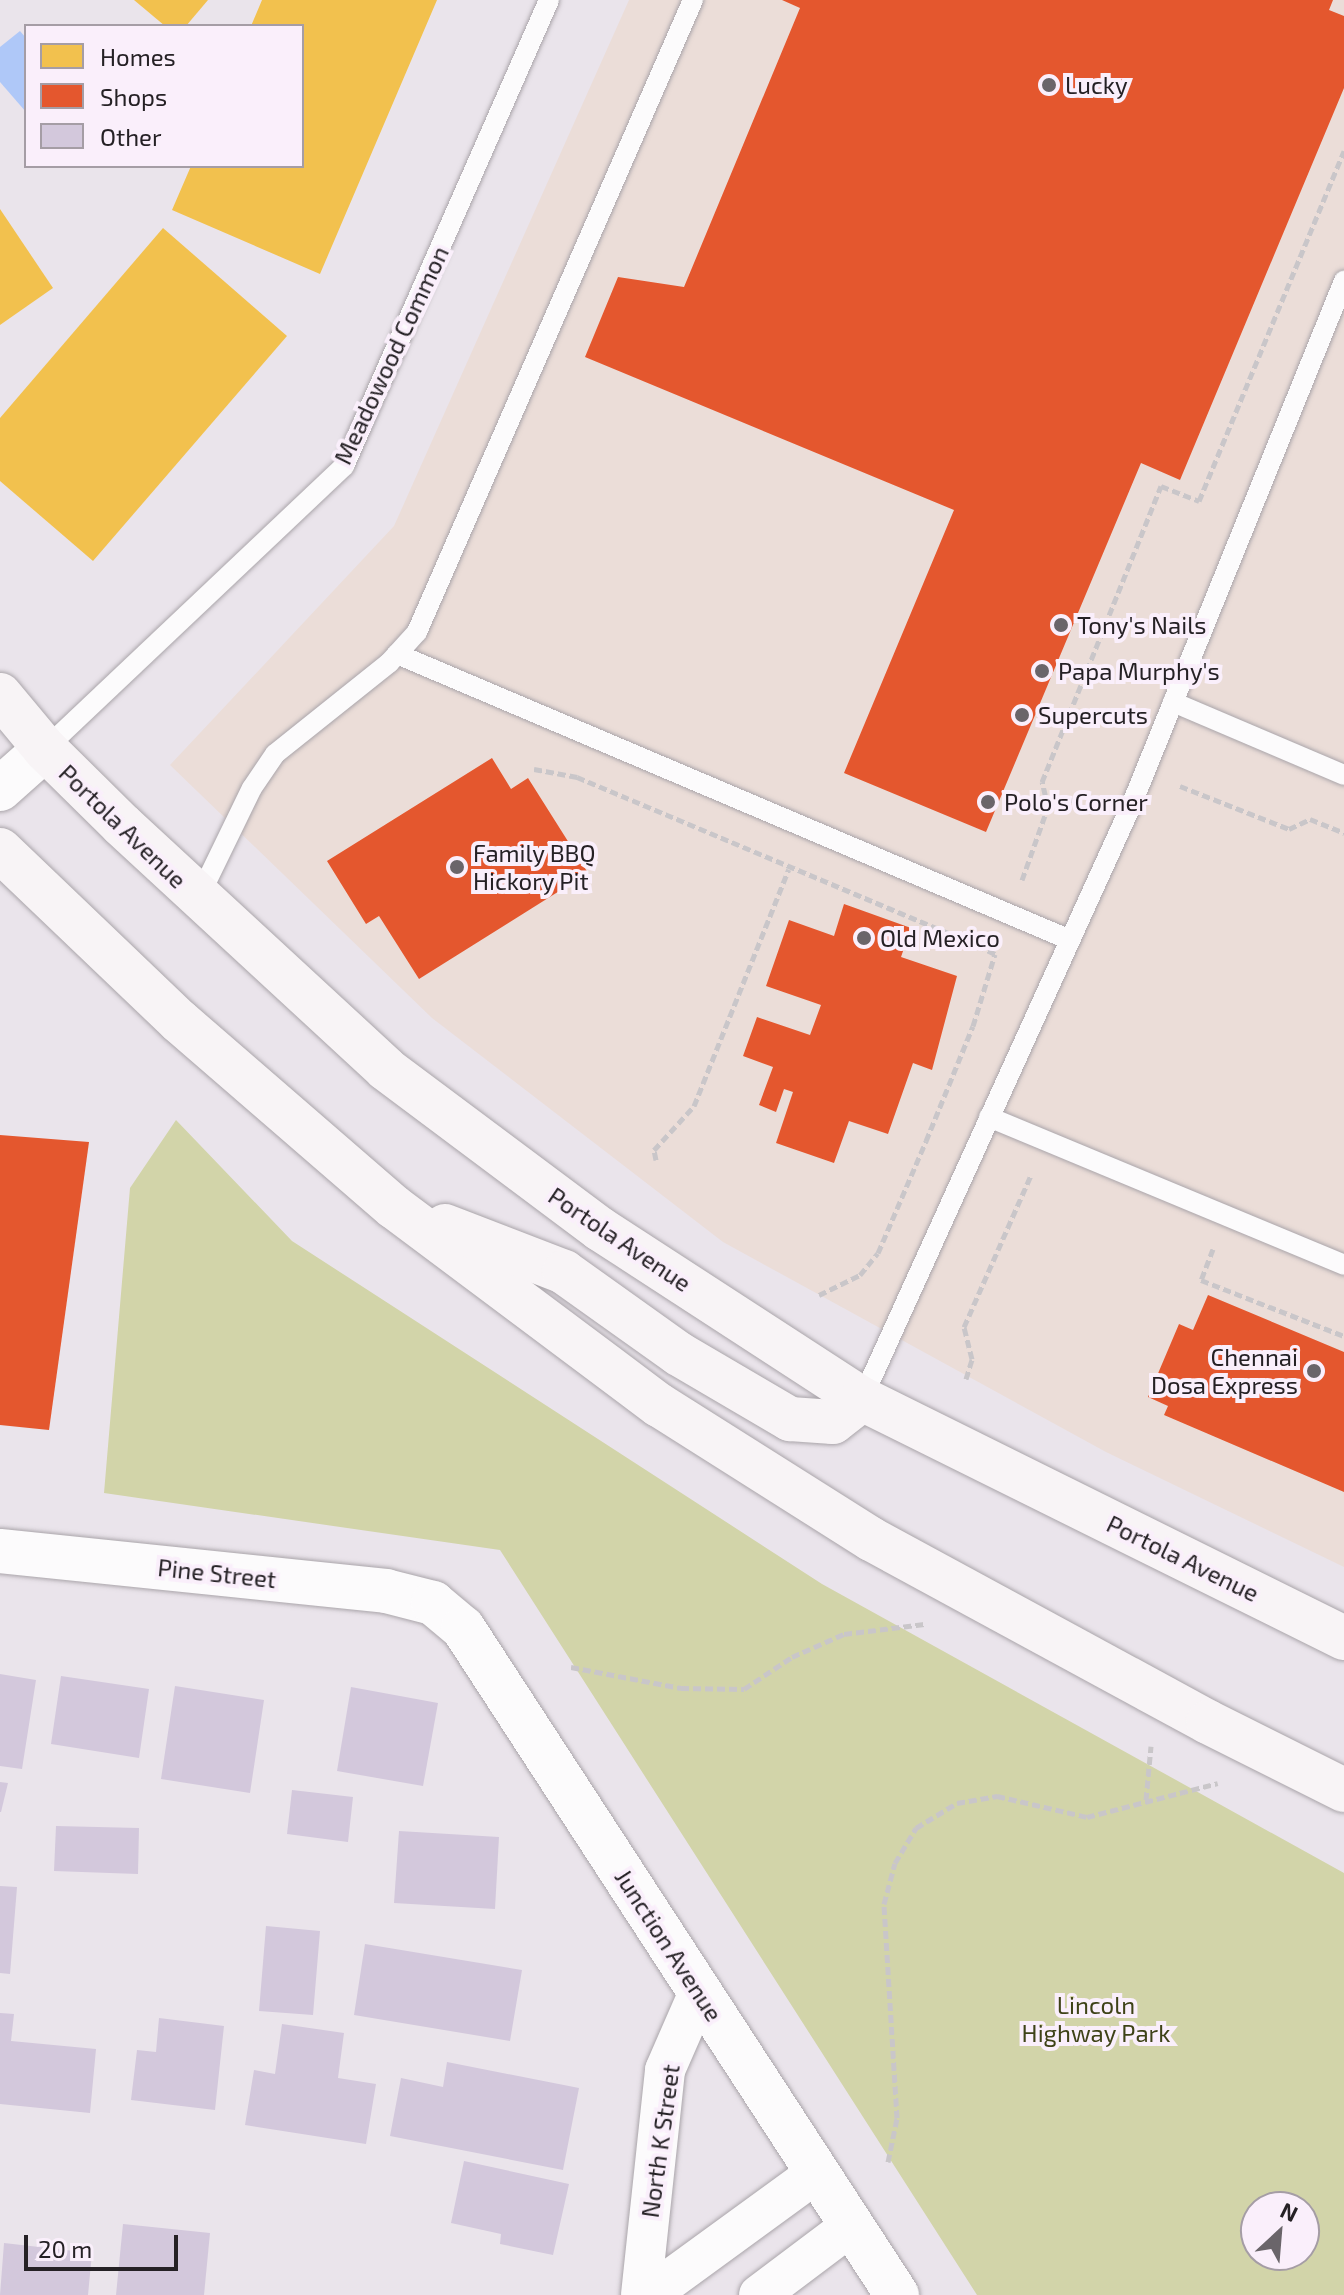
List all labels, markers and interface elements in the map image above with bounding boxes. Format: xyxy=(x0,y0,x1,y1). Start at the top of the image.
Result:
legend xyxy=(24,24,304,168)
text: Homes xyxy=(100,42,176,71)
place label: Lucky xyxy=(1065,71,1128,99)
marker: Lucky xyxy=(1040,76,1058,94)
text: Shops xyxy=(100,82,167,111)
text: Other xyxy=(100,122,162,151)
street label: Meadowood Common xyxy=(328,241,454,469)
place label: Tony's Nails xyxy=(1077,611,1206,639)
marker: Tony's Nails xyxy=(1052,616,1070,634)
place label: Papa Murphy's xyxy=(1058,657,1220,685)
marker: Papa Murphy's xyxy=(1033,662,1051,680)
place label: Supercuts xyxy=(1038,701,1148,729)
marker: Supercuts xyxy=(1013,706,1031,724)
street label: Portola Avenue xyxy=(53,758,193,894)
place label: Polo's Corner xyxy=(1004,788,1148,816)
marker: Polo's Corner xyxy=(979,793,997,811)
place label: Family BBQ Hickory Pit xyxy=(473,839,596,895)
marker: Family BBQ Hickory Pit xyxy=(448,858,466,876)
place label: Old Mexico xyxy=(880,924,1000,952)
marker: Old Mexico xyxy=(855,929,873,947)
street label: Portola Avenue xyxy=(543,1181,697,1297)
place label: Chennai Dosa Express xyxy=(1151,1343,1298,1399)
marker: Chennai Dosa Express xyxy=(1305,1362,1323,1380)
street label: Portola Avenue xyxy=(1102,1509,1264,1607)
street label: Pine Street xyxy=(156,1552,278,1594)
street label: Junction Avenue xyxy=(609,1863,729,2027)
park label: Lincoln Highway Park xyxy=(1021,1991,1171,2047)
street label: North K Street xyxy=(635,2062,685,2220)
north arrow xyxy=(1240,2191,1320,2271)
text: N xyxy=(1277,2196,1302,2226)
scale bar xyxy=(28,2219,182,2269)
text: 20 m xyxy=(38,2234,92,2263)

